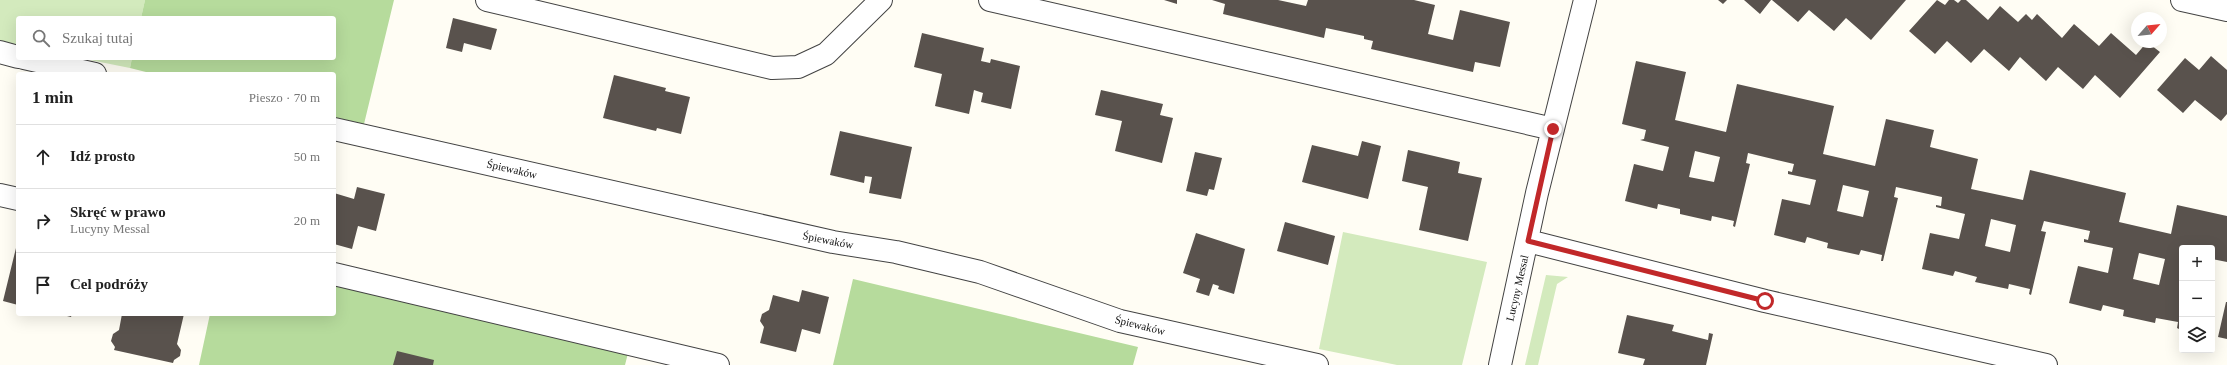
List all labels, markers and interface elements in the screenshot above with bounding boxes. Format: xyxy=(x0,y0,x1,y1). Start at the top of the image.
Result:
north arrow xyxy=(2131,12,2167,48)
search box xyxy=(16,16,336,60)
icon: search xyxy=(30,27,52,49)
text: Szukaj tutaj xyxy=(62,30,133,46)
text: 1 min xyxy=(32,88,73,107)
text: Pieszo · 70 m xyxy=(249,90,320,105)
route end xyxy=(1544,120,1562,138)
icon: ahead xyxy=(32,146,54,168)
text: Idź prosto xyxy=(70,148,135,164)
text: 50 m xyxy=(294,149,320,164)
street label: Śpiewaków xyxy=(486,157,538,181)
text: Skręć w prawo xyxy=(70,204,166,220)
icon: right xyxy=(32,210,54,232)
text: 20 m xyxy=(294,213,320,228)
text: Lucyny Messal xyxy=(70,221,150,236)
street label: Śpiewaków xyxy=(802,229,854,251)
map controls xyxy=(2179,245,2215,353)
button: + xyxy=(2179,245,2215,281)
street label: Lucyny Messal xyxy=(1504,254,1530,322)
icon: arrive xyxy=(32,274,54,296)
text: Cel podróży xyxy=(70,276,148,292)
button: − xyxy=(2179,281,2215,317)
route start xyxy=(1756,292,1774,310)
street label: Śpiewaków xyxy=(1114,313,1166,337)
button: layers xyxy=(2179,317,2215,353)

